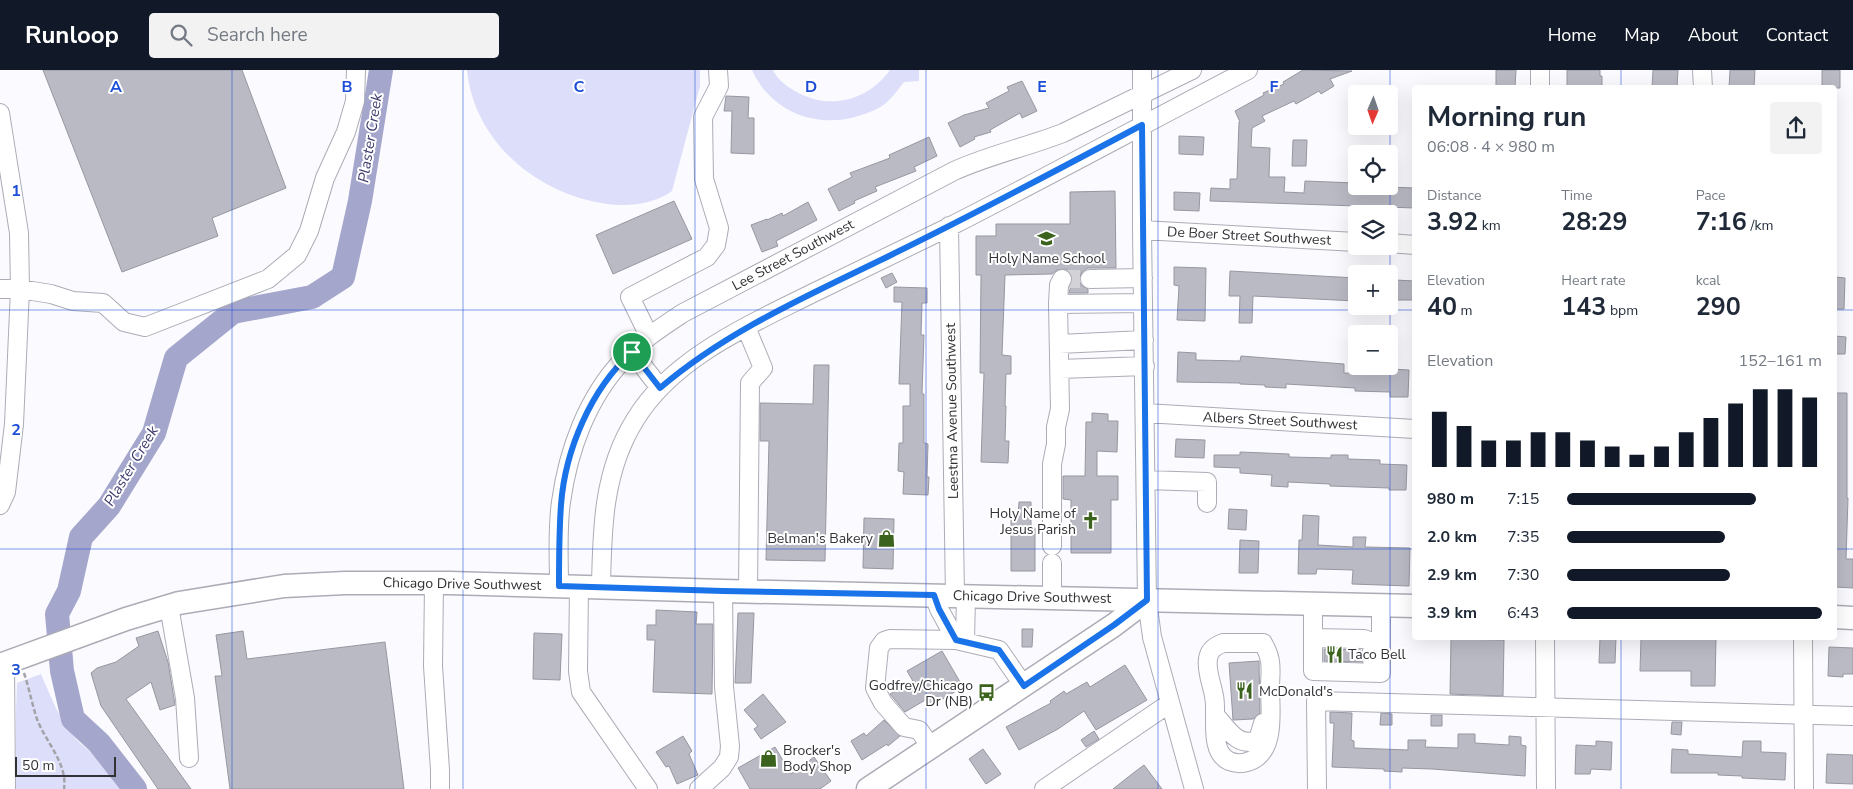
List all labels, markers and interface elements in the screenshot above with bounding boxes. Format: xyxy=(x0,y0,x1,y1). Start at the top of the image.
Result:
search box xyxy=(149,13,499,58)
text: Runloop xyxy=(25,19,119,51)
icon: search xyxy=(167,21,195,49)
text: Search here xyxy=(207,22,308,48)
text: Home xyxy=(1548,23,1596,47)
text: Map xyxy=(1624,23,1660,47)
text: About xyxy=(1688,23,1738,47)
text: Contact xyxy=(1766,23,1828,47)
text: A xyxy=(110,76,122,98)
text: B xyxy=(341,76,353,98)
text: C xyxy=(574,76,585,98)
text: D xyxy=(805,76,817,98)
text: E xyxy=(1037,76,1047,98)
text: F xyxy=(1270,76,1279,98)
north arrow xyxy=(1348,85,1398,135)
map controls xyxy=(1348,85,1398,375)
water label: Plaster Creek xyxy=(353,91,387,184)
text: Morning run xyxy=(1427,98,1586,136)
button: share xyxy=(1770,102,1822,154)
text: 06:08 · 4 × 980 m xyxy=(1427,136,1555,158)
button: locate xyxy=(1348,145,1398,195)
text: 1 xyxy=(11,180,21,202)
text: Distance xyxy=(1427,186,1481,205)
text: Time xyxy=(1561,186,1592,205)
text: Pace xyxy=(1696,186,1725,205)
button: layers xyxy=(1348,205,1398,255)
text: 3.92 xyxy=(1427,205,1478,239)
text: 28:29 xyxy=(1561,205,1628,239)
text: 7:16 xyxy=(1696,205,1747,239)
street label: Lee Street Southwest xyxy=(729,215,857,295)
text: km xyxy=(1478,216,1501,235)
text: /km xyxy=(1747,216,1773,235)
street label: De Boer Street Southwest xyxy=(1166,222,1332,250)
school or university icon: Holy Name School xyxy=(1037,228,1057,248)
place label: Holy Name School xyxy=(989,249,1106,268)
button: + xyxy=(1348,265,1398,315)
text: Elevation xyxy=(1427,271,1485,290)
text: Heart rate xyxy=(1561,271,1625,290)
text: kcal xyxy=(1696,271,1720,290)
text: 40 xyxy=(1427,290,1457,324)
text: 143 xyxy=(1561,290,1606,324)
text: 290 xyxy=(1696,290,1741,324)
text: m xyxy=(1457,301,1473,320)
text: bpm xyxy=(1606,301,1638,320)
street label: Leestma Avenue Southwest xyxy=(941,323,963,499)
button: − xyxy=(1348,325,1398,375)
pin xyxy=(611,331,653,373)
icon: arrive xyxy=(618,338,646,366)
text: Elevation xyxy=(1427,350,1493,372)
text: 152–161 m xyxy=(1739,350,1822,372)
street label: Albers Street Southwest xyxy=(1202,407,1358,435)
text: 2 xyxy=(11,419,21,441)
water label: Plaster Creek xyxy=(99,422,163,510)
text: 980 m xyxy=(1427,488,1474,510)
text: 7:15 xyxy=(1507,488,1539,510)
place label: Holy Name of Jesus Parish xyxy=(990,504,1076,539)
church icon: Holy Name of Jesus Parish xyxy=(1080,511,1100,531)
text: 2.0 km xyxy=(1427,526,1477,548)
text: 7:35 xyxy=(1507,526,1539,548)
shop icon: Belman's Bakery xyxy=(877,528,897,548)
place label: Belman's Bakery xyxy=(767,529,874,548)
text: 2.9 km xyxy=(1427,564,1477,586)
text: 7:30 xyxy=(1507,564,1539,586)
street label: Chicago Drive Southwest xyxy=(383,573,542,595)
street label: Chicago Drive Southwest xyxy=(953,586,1112,608)
text: 3.9 km xyxy=(1427,602,1477,624)
text: 6:43 xyxy=(1507,602,1539,624)
restaurant icon: Taco Bell xyxy=(1324,644,1344,664)
place label: Taco Bell xyxy=(1348,645,1407,664)
text: 3 xyxy=(11,659,21,681)
place label: Godfrey/Chicago Dr (NB) xyxy=(869,676,973,711)
restaurant icon: McDonald's xyxy=(1235,681,1255,701)
place label: McDonald's xyxy=(1259,682,1333,701)
bus stop icon: Godfrey/Chicago Dr (NB) xyxy=(977,683,997,703)
place label: Brocker's Body Shop xyxy=(783,741,852,776)
shop icon: Brocker's Body Shop xyxy=(759,748,779,768)
scale bar xyxy=(15,754,116,777)
text: 50 m xyxy=(22,756,54,775)

